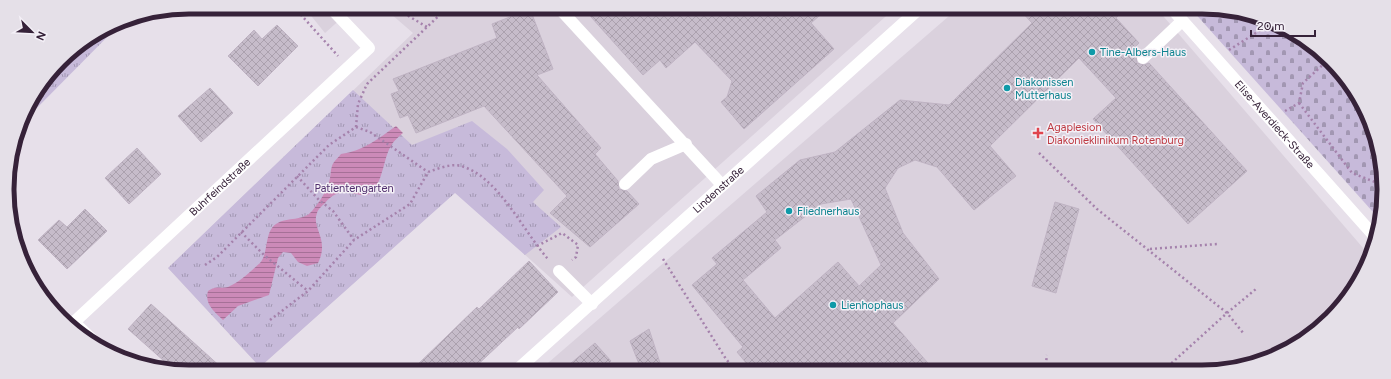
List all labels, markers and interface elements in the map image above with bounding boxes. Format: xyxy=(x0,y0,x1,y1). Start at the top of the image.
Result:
north arrow xyxy=(12,12,52,52)
scale bar xyxy=(1251,12,1315,38)
text: 20 m xyxy=(1257,19,1285,33)
text: N xyxy=(33,29,48,42)
place label: Tine-Albers-Haus xyxy=(1100,46,1186,59)
marker: Tine-Albers-Haus xyxy=(1087,47,1097,57)
place label: Diakonissen Mutterhaus xyxy=(1015,76,1073,102)
street label: Elise-Averdieck-Straße xyxy=(1232,78,1317,171)
marker: Diakonissen Mutterhaus xyxy=(1002,83,1012,93)
place label: Agaplesion Diakonieklinikum Rotenburg xyxy=(1047,121,1184,147)
marker: Agaplesion Diakonieklinikum Rotenburg xyxy=(1032,127,1044,139)
street label: Buhrfeindstraße xyxy=(186,155,253,218)
street label: Lindenstraße xyxy=(690,163,746,215)
park label: Patientengarten xyxy=(314,182,394,195)
place label: Fliednerhaus xyxy=(797,205,859,218)
marker: Fliednerhaus xyxy=(784,206,794,216)
place label: Lienhophaus xyxy=(841,299,903,312)
marker: Lienhophaus xyxy=(828,300,838,310)

